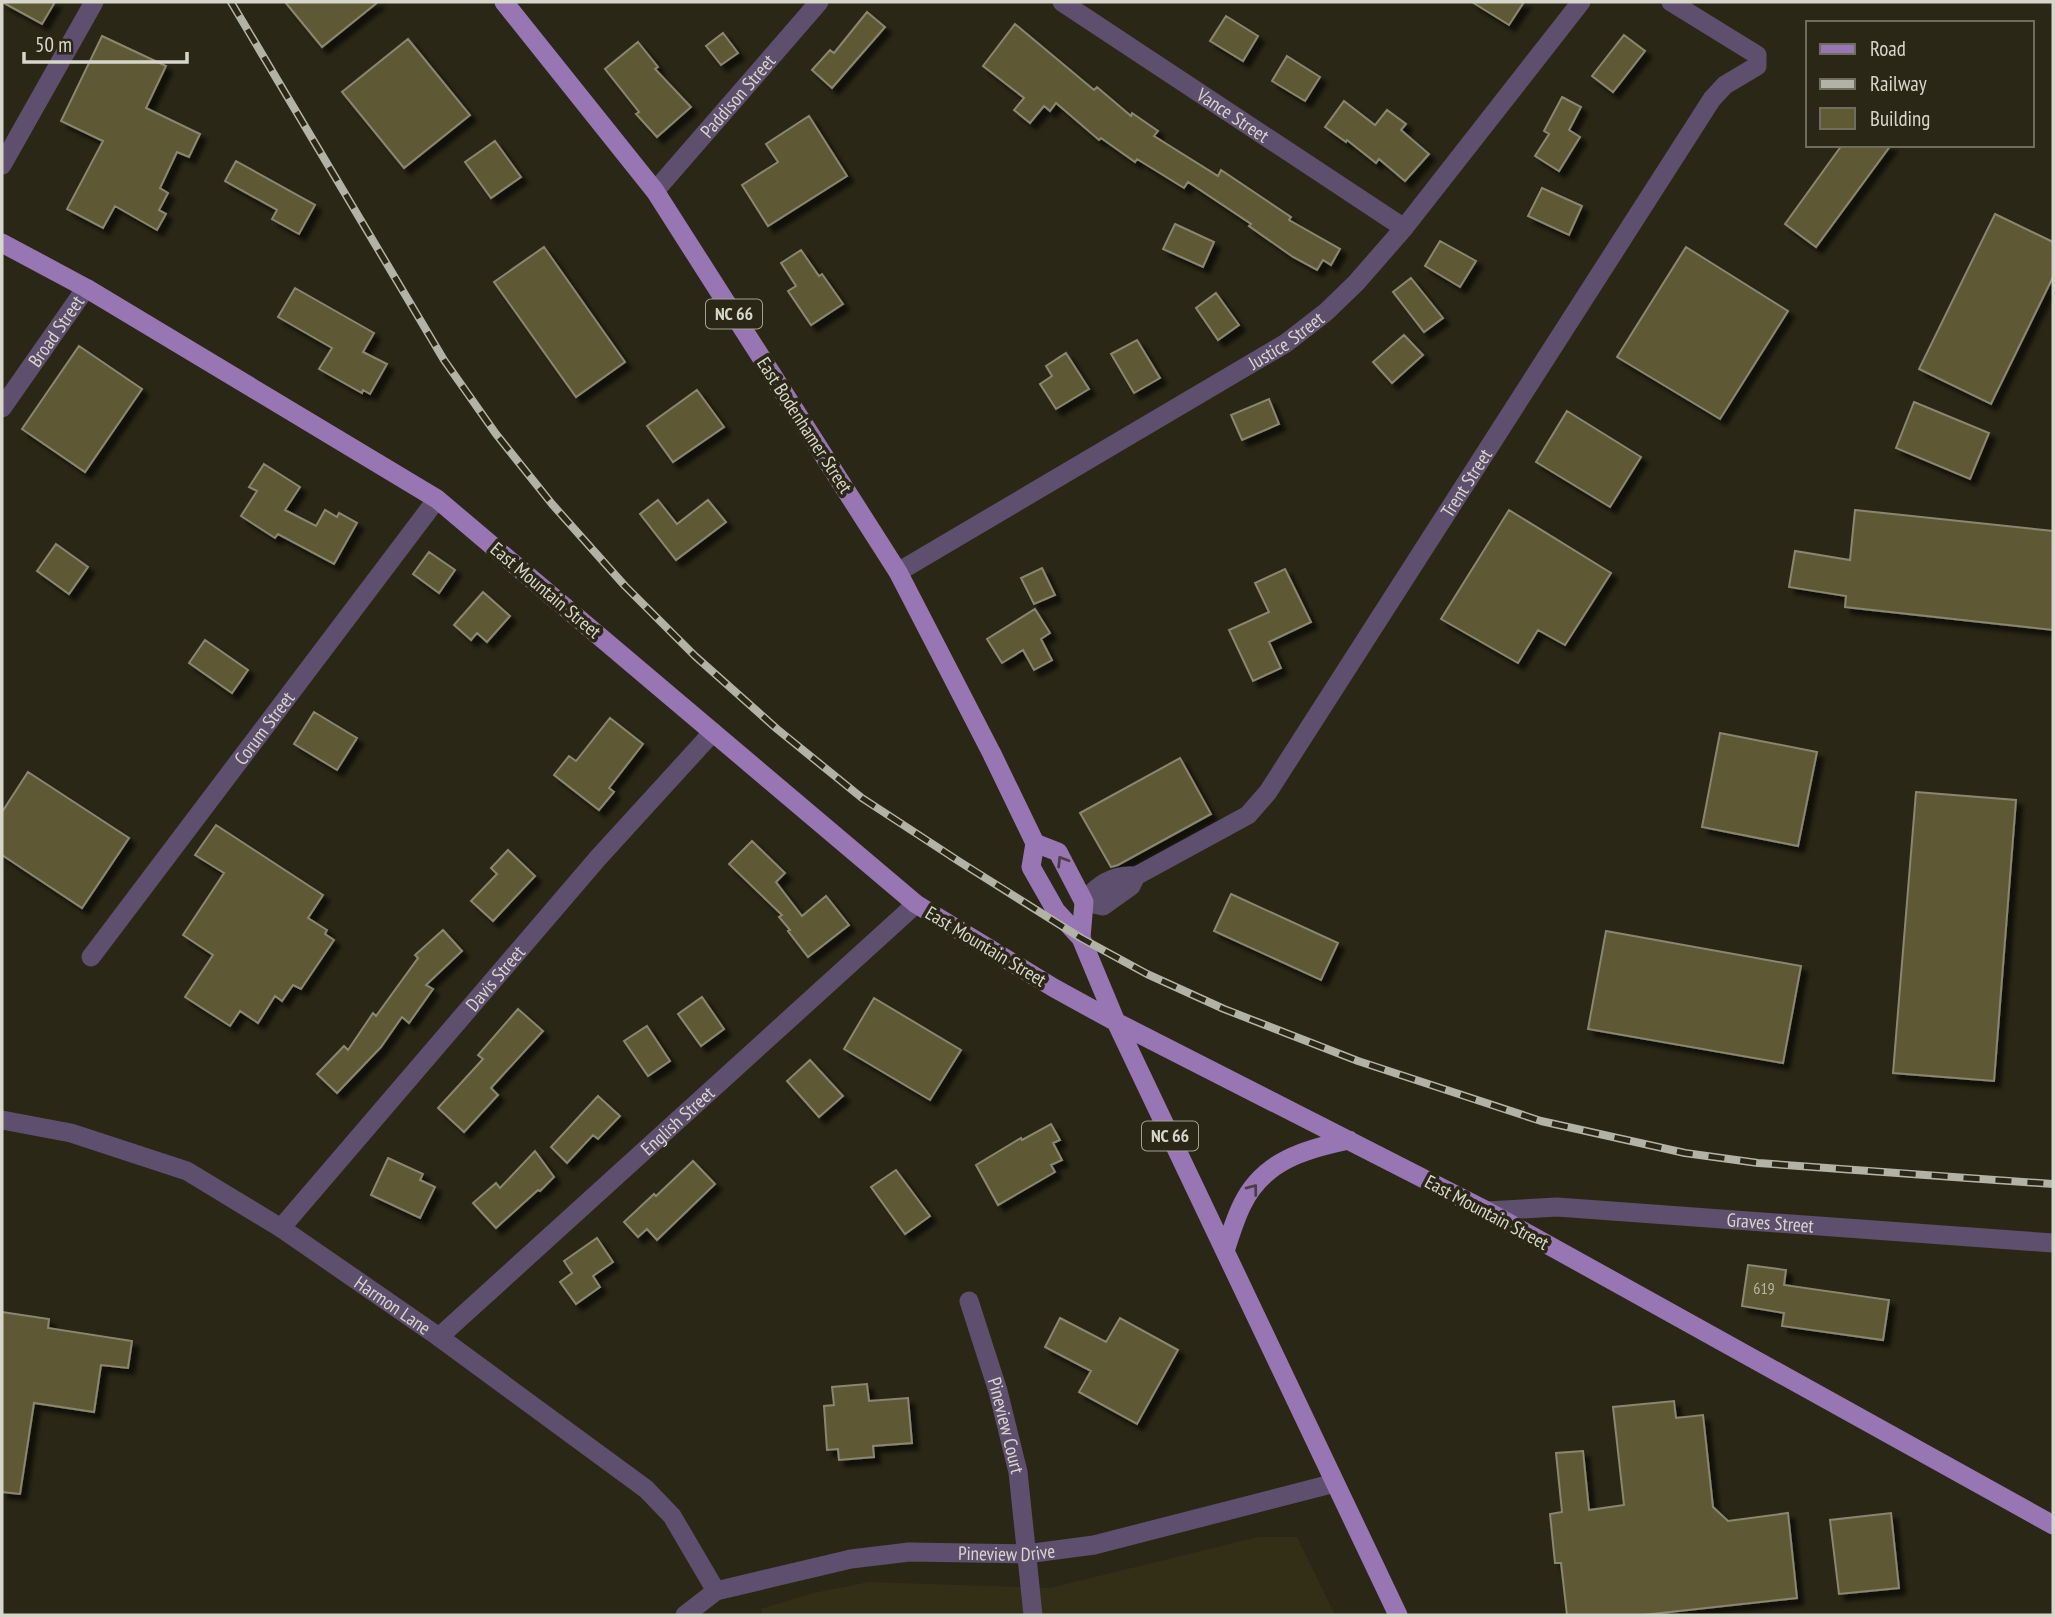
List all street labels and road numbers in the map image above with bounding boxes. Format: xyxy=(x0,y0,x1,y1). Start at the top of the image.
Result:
street label: Paddison Street xyxy=(695,49,781,142)
street label: Vance Street xyxy=(1191,82,1274,148)
street label: Broad Street xyxy=(23,290,90,371)
road number: NC 66 xyxy=(706,300,762,328)
street label: Justice Street xyxy=(1243,306,1329,375)
street label: East Bodenhamer Street xyxy=(752,352,858,498)
street label: Trent Street xyxy=(1435,443,1497,522)
street label: East Mountain Street xyxy=(486,537,607,644)
street label: Corum Street xyxy=(229,686,300,769)
street label: East Mountain Street xyxy=(921,900,1052,992)
street label: Davis Street xyxy=(460,940,530,1016)
street label: English Street xyxy=(635,1080,720,1160)
road number: NC 66 xyxy=(1142,1121,1198,1150)
street label: East Mountain Street xyxy=(1421,1169,1554,1255)
street label: Graves Street xyxy=(1726,1207,1815,1238)
street label: Harmon Lane xyxy=(350,1270,436,1340)
street label: Pineview Court xyxy=(982,1374,1030,1477)
street label: Pineview Drive xyxy=(958,1538,1057,1566)

